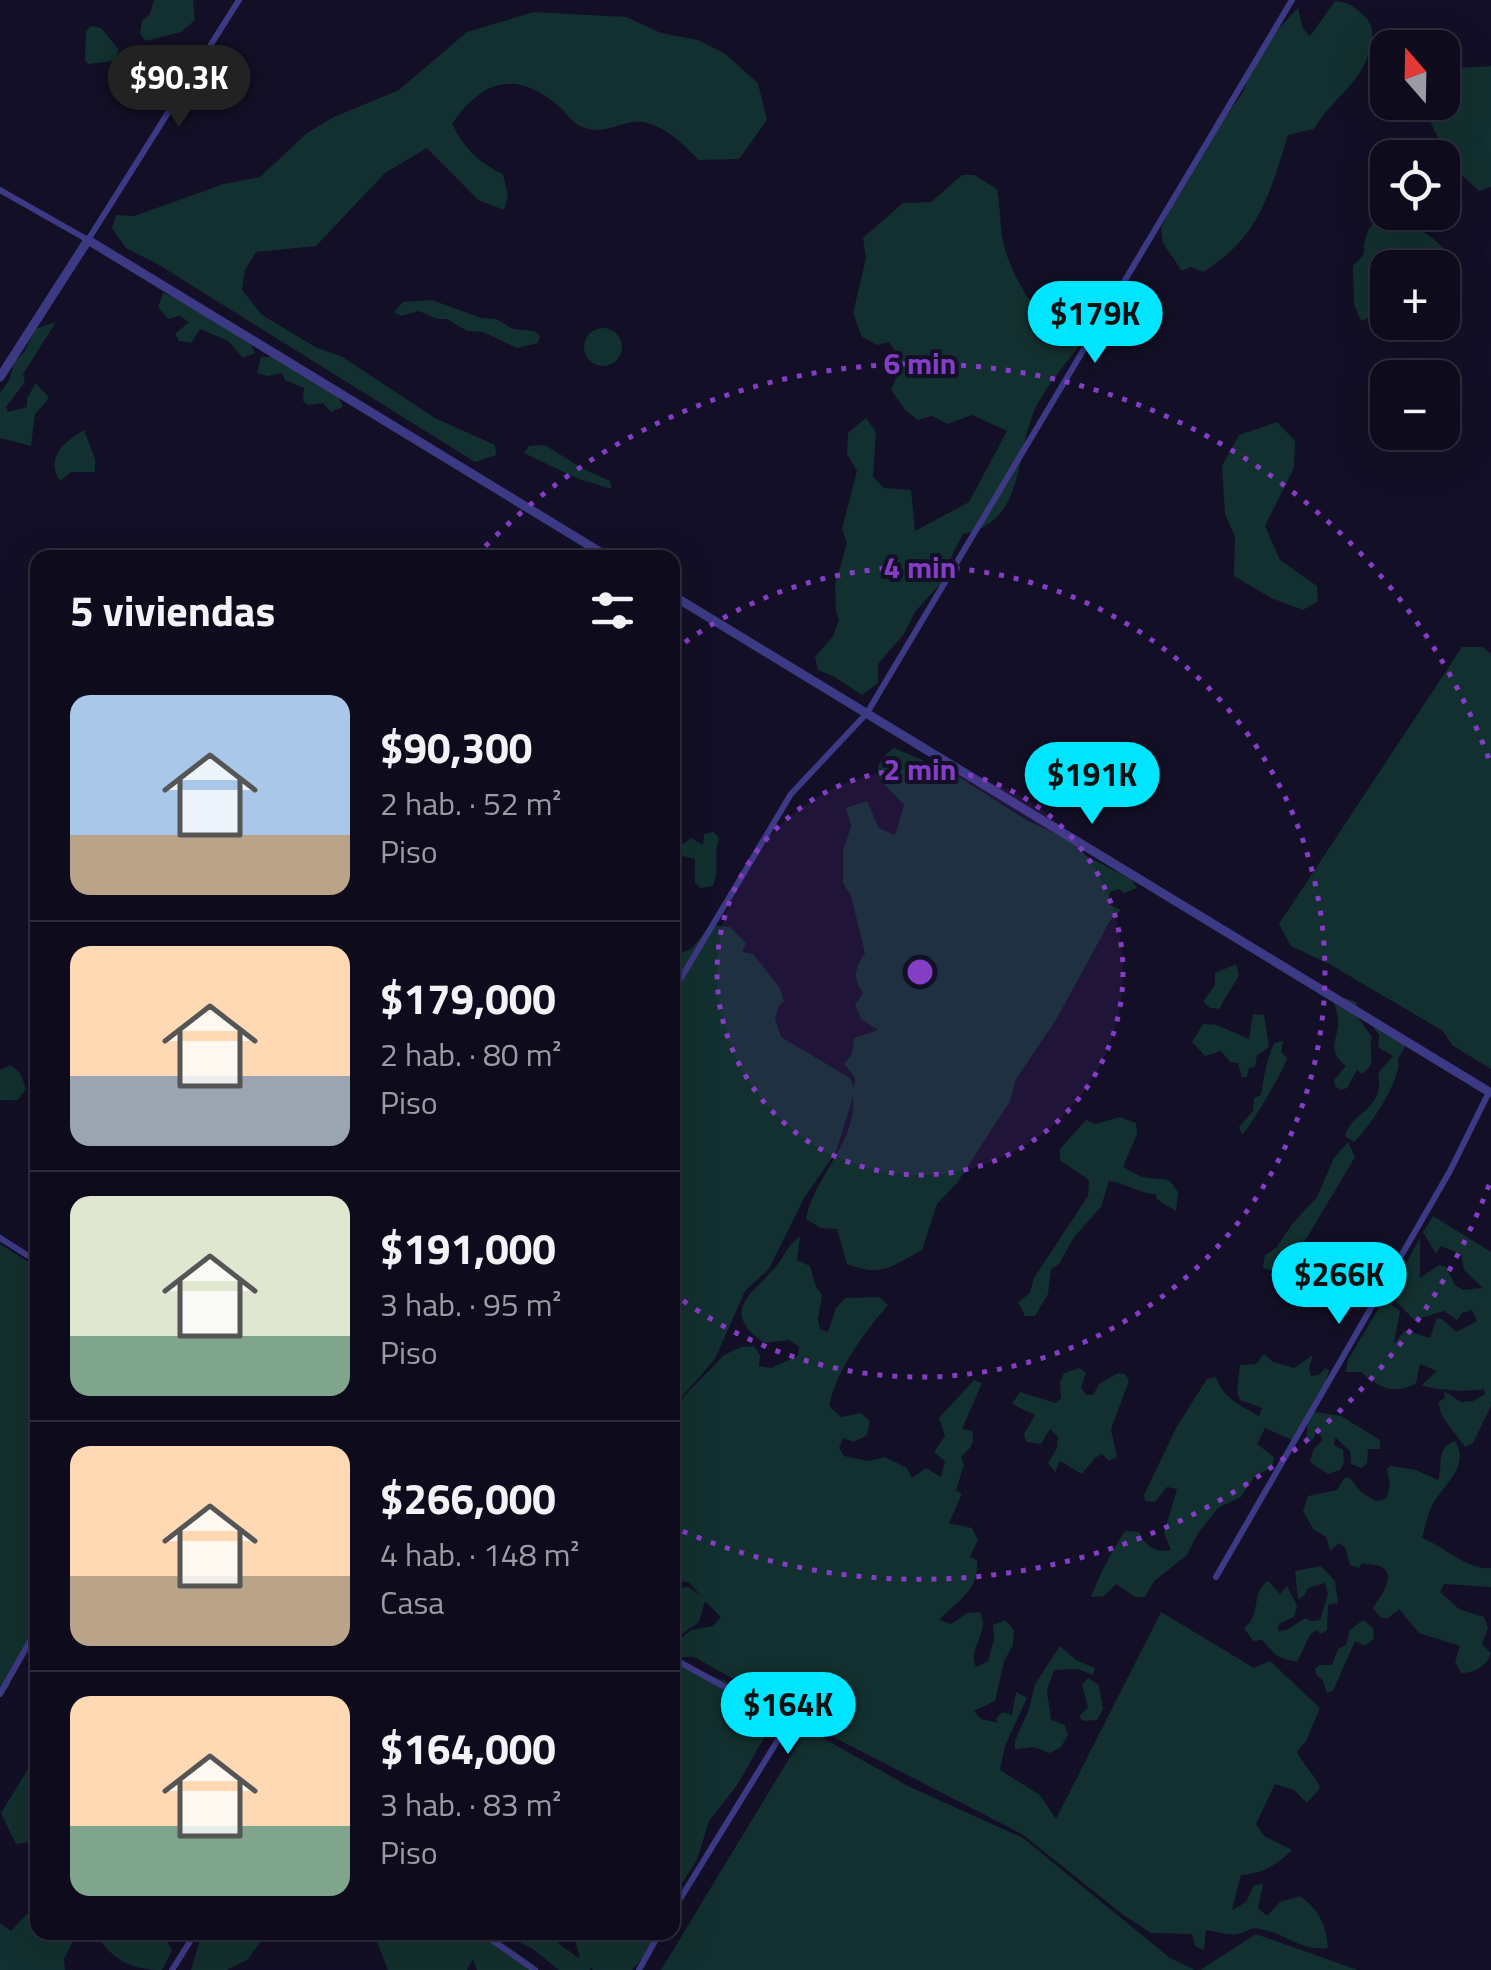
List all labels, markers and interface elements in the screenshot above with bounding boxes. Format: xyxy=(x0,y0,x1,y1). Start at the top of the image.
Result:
north arrow xyxy=(1370,30,1460,120)
map controls xyxy=(1370,30,1460,450)
pin: $90.3K xyxy=(98,45,260,130)
text: $90.3K xyxy=(130,53,228,101)
button: locate xyxy=(1370,140,1460,230)
button: + xyxy=(1370,250,1460,340)
pin: $179K xyxy=(1025,281,1165,366)
text: $179K xyxy=(1050,289,1140,337)
text: 6 min xyxy=(884,340,956,386)
button: − xyxy=(1370,360,1460,450)
text: 4 min xyxy=(884,544,956,590)
text: 5 viviendas xyxy=(70,578,275,642)
icon: filters xyxy=(585,583,640,638)
text: $90,300 xyxy=(380,715,532,779)
icon: home xyxy=(150,735,270,855)
pin: $191K xyxy=(1022,742,1162,827)
text: 2 min xyxy=(884,746,956,792)
text: $191K xyxy=(1047,750,1137,798)
text: 2 hab. · 52 m² xyxy=(380,779,562,827)
text: Piso xyxy=(380,827,438,875)
centre of rings xyxy=(902,954,938,990)
text: $179,000 xyxy=(380,966,556,1030)
icon: home xyxy=(150,986,270,1106)
text: 2 hab. · 80 m² xyxy=(380,1030,562,1078)
text: Piso xyxy=(380,1078,438,1126)
text: $191,000 xyxy=(380,1216,556,1280)
icon: home xyxy=(150,1236,270,1356)
pin: $266K xyxy=(1269,1242,1409,1327)
text: $266K xyxy=(1294,1250,1384,1298)
text: 3 hab. · 95 m² xyxy=(380,1280,562,1328)
text: Piso xyxy=(380,1328,438,1376)
text: $266,000 xyxy=(380,1466,556,1530)
icon: home xyxy=(150,1486,270,1606)
text: 4 hab. · 148 m² xyxy=(380,1530,579,1578)
text: Casa xyxy=(380,1578,444,1626)
pin: $164K xyxy=(718,1672,858,1757)
text: $164K xyxy=(743,1680,833,1728)
text: $164,000 xyxy=(380,1716,556,1780)
icon: home xyxy=(150,1736,270,1856)
text: 3 hab. · 83 m² xyxy=(380,1780,562,1828)
text: Piso xyxy=(380,1828,438,1876)

